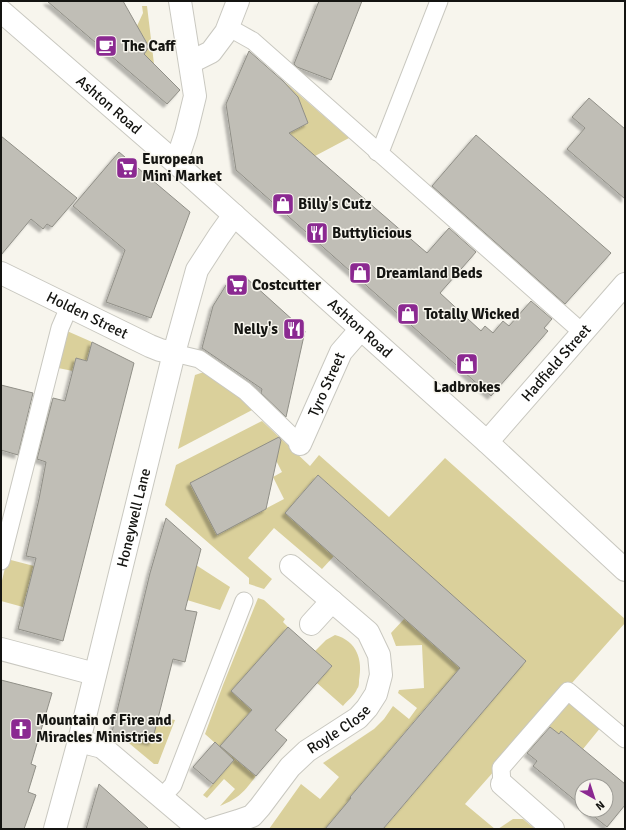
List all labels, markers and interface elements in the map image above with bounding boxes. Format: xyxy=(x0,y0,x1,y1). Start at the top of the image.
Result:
cafe icon: The Caff xyxy=(93,33,119,59)
place label: The Caff xyxy=(122,37,176,55)
street label: Ashton Road xyxy=(73,72,145,138)
place label: European Mini Market xyxy=(142,150,222,185)
supermarket icon: European Mini Market xyxy=(114,155,140,181)
shop icon: Billy's Cutz xyxy=(270,191,296,217)
place label: Billy's Cutz xyxy=(298,195,372,213)
restaurant icon: Buttylicious xyxy=(304,220,330,246)
place label: Buttylicious xyxy=(332,224,412,242)
shop icon: Dreamland Beds xyxy=(347,260,373,286)
place label: Dreamland Beds xyxy=(376,264,483,282)
supermarket icon: Costcutter xyxy=(224,272,250,298)
place label: Costcutter xyxy=(252,276,321,294)
street label: Holden Street xyxy=(44,288,131,343)
street label: Ashton Road xyxy=(324,295,396,362)
shop icon: Totally Wicked xyxy=(395,301,421,327)
place label: Totally Wicked xyxy=(424,305,520,323)
restaurant icon: Nelly's xyxy=(281,316,307,342)
place label: Nelly's xyxy=(233,320,278,338)
street label: Hadfield Street xyxy=(518,321,595,405)
street label: Tyro Street xyxy=(304,350,349,420)
shop icon: Ladbrokes xyxy=(454,351,480,377)
place label: Ladbrokes xyxy=(434,378,501,396)
street label: Honeywell Lane xyxy=(113,466,154,569)
street label: Royle Close xyxy=(304,701,374,758)
place label: Mountain of Fire and Miracles Ministries xyxy=(36,711,172,746)
church icon: Mountain of Fire and Miracles Ministries xyxy=(8,716,34,742)
north arrow xyxy=(574,778,614,818)
text: N xyxy=(593,798,607,813)

